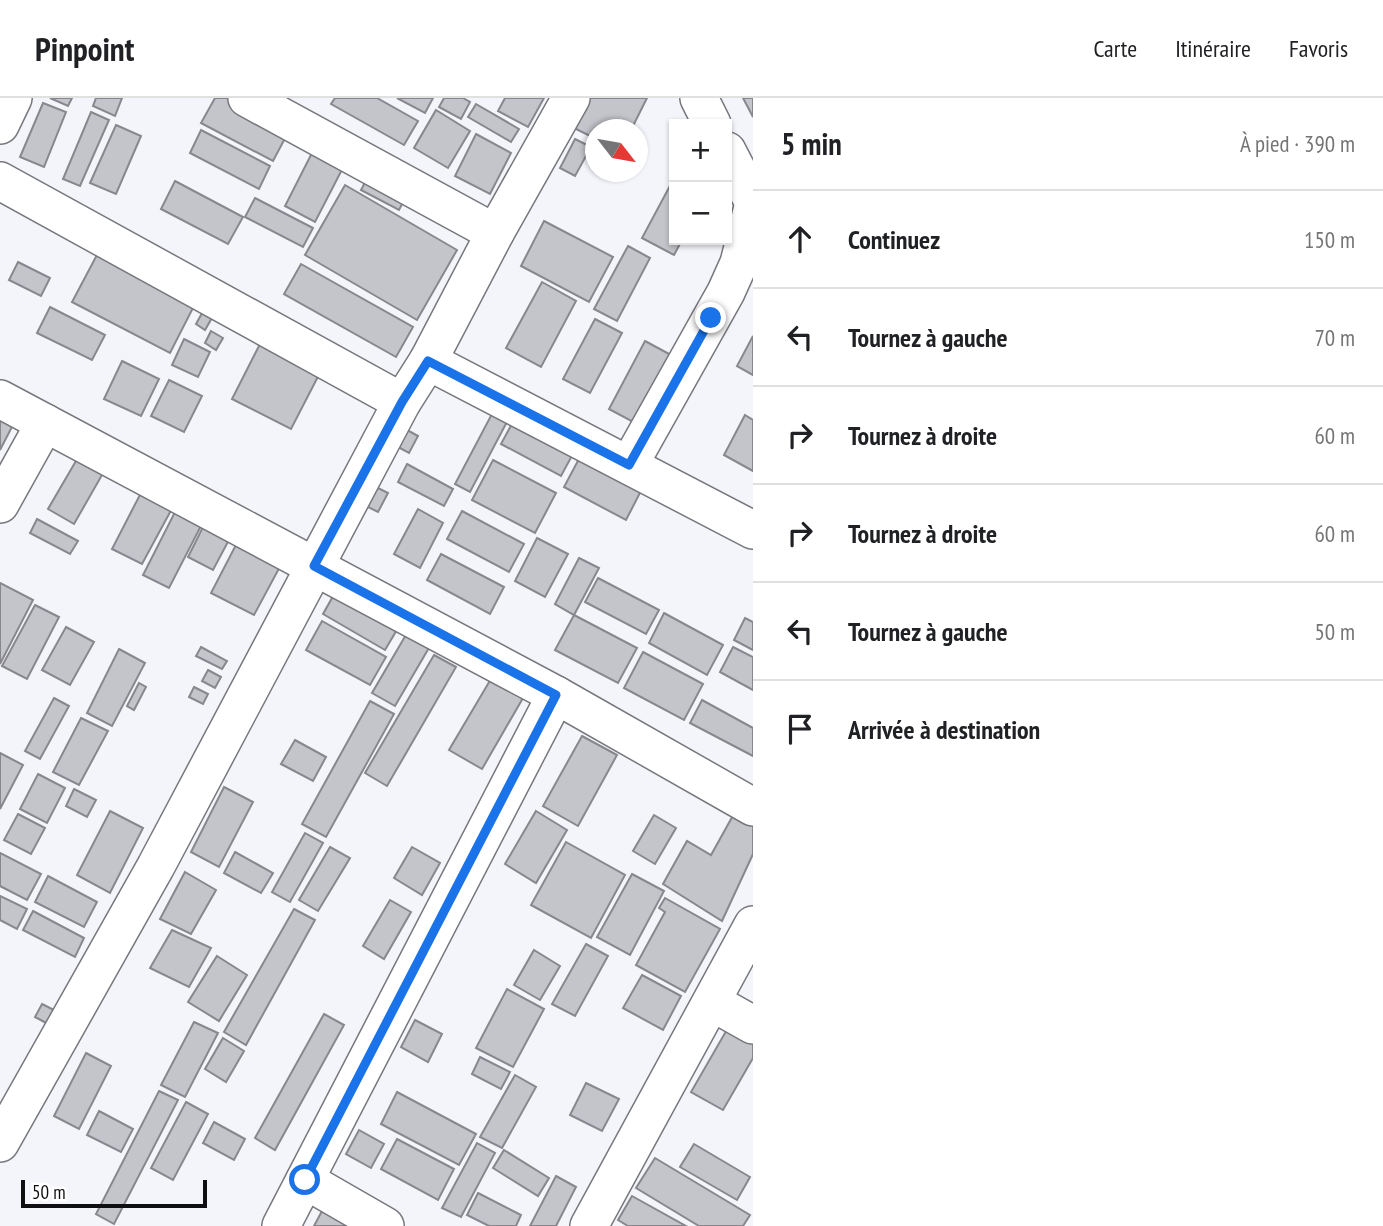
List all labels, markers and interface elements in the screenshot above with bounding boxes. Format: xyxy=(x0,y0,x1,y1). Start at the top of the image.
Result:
text: Pinpoint xyxy=(35,27,134,70)
text: Carte xyxy=(1093,33,1137,64)
text: Itinéraire xyxy=(1175,33,1251,64)
text: Favoris xyxy=(1289,33,1348,64)
north arrow xyxy=(585,119,648,182)
map controls xyxy=(669,119,732,245)
button: + xyxy=(669,119,732,182)
text: 5 min xyxy=(781,124,842,163)
text: À pied · 390 m xyxy=(1240,129,1355,158)
button: − xyxy=(669,182,732,245)
icon: ahead xyxy=(781,220,819,258)
text: Continuez xyxy=(848,223,940,256)
text: 150 m xyxy=(1304,225,1355,254)
route end xyxy=(695,302,726,333)
icon: left xyxy=(781,318,819,356)
text: Tournez à gauche xyxy=(848,321,1008,354)
text: 70 m xyxy=(1314,323,1355,352)
icon: right xyxy=(781,416,819,454)
text: Tournez à droite xyxy=(848,419,997,452)
text: 60 m xyxy=(1314,421,1355,450)
icon: right xyxy=(781,514,819,552)
text: Tournez à droite xyxy=(848,517,997,550)
text: 60 m xyxy=(1314,519,1355,548)
icon: left xyxy=(781,612,819,650)
text: Tournez à gauche xyxy=(848,615,1008,648)
text: 50 m xyxy=(1314,617,1355,646)
icon: arrive xyxy=(781,710,819,748)
text: Arrivée à destination xyxy=(848,713,1040,746)
route start xyxy=(289,1164,320,1195)
scale bar xyxy=(21,1177,206,1209)
text: 50 m xyxy=(32,1180,66,1204)

